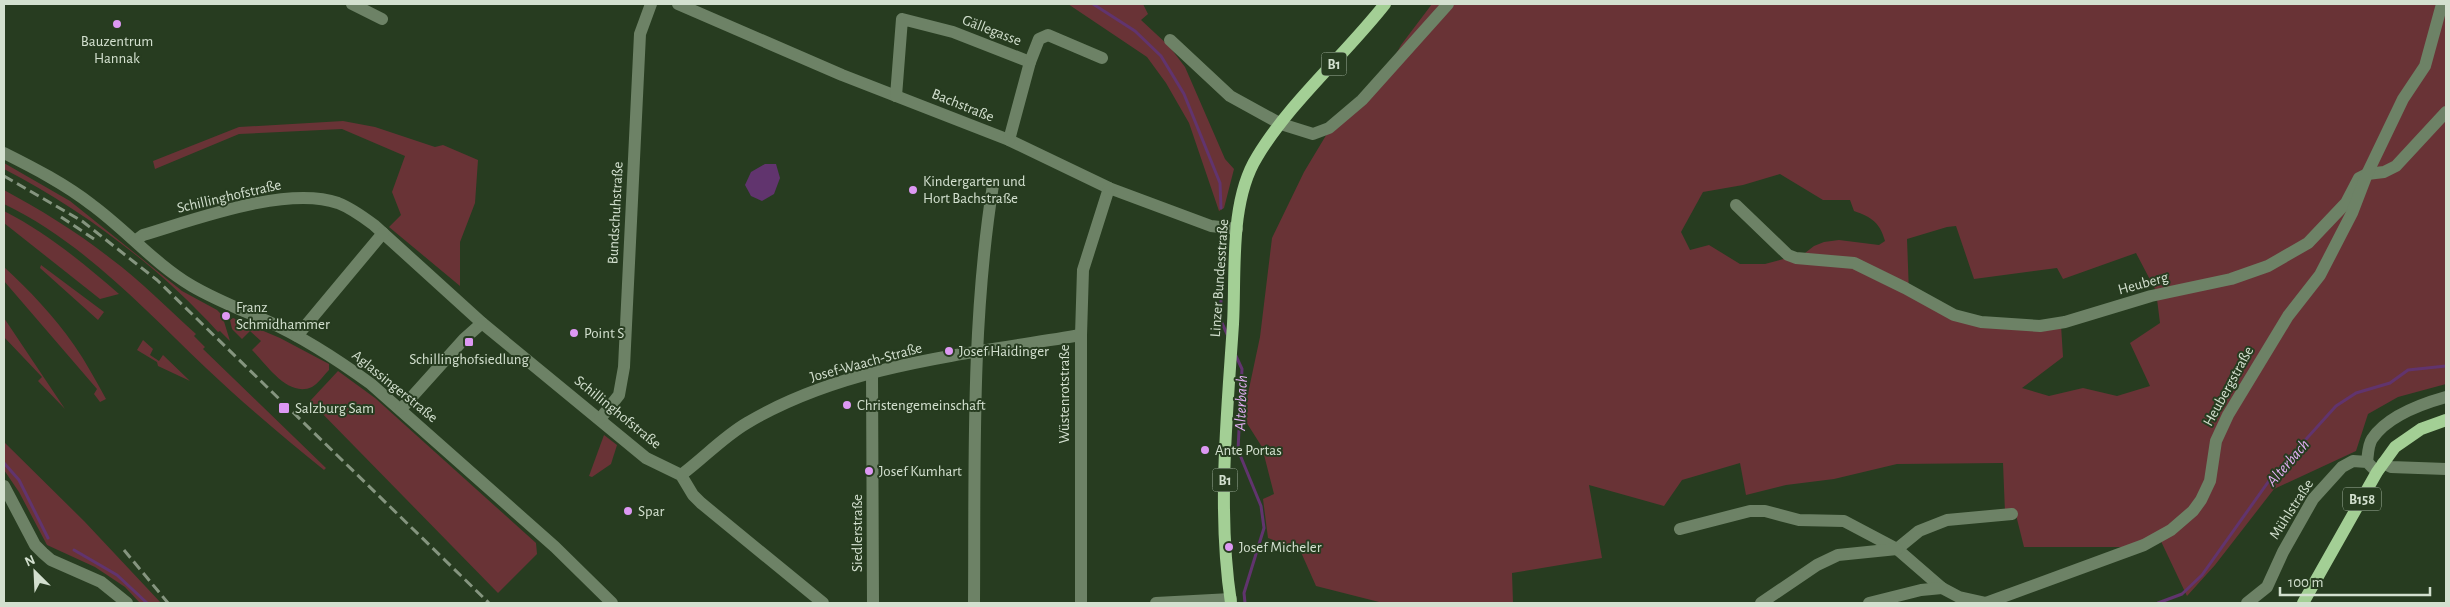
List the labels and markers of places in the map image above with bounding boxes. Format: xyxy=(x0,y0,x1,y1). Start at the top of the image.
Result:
marker: Bauzentrum Hannak xyxy=(111,18,123,30)
place label: Bauzentrum Hannak xyxy=(81,34,153,66)
place label: Kindergarten und Hort Bachstraße xyxy=(923,174,1026,206)
marker: Kindergarten und Hort Bachstraße xyxy=(907,184,919,196)
place label: Franz Schmidhammer xyxy=(236,300,330,332)
marker: Franz Schmidhammer xyxy=(220,310,232,322)
place label: Point S xyxy=(584,326,624,341)
marker: Point S xyxy=(568,327,580,339)
marker: Schillinghofsiedlung xyxy=(463,336,475,348)
place label: Josef Haidinger xyxy=(959,344,1049,359)
marker: Josef Haidinger xyxy=(943,345,955,357)
place label: Schillinghofsiedlung xyxy=(409,352,529,367)
place label: Christengemeinschaft xyxy=(857,398,986,413)
marker: Christengemeinschaft xyxy=(841,399,853,411)
marker: Salzburg Sam xyxy=(277,401,291,415)
place label: Salzburg Sam xyxy=(295,401,374,416)
place label: Ante Portas xyxy=(1215,443,1282,458)
marker: Ante Portas xyxy=(1199,444,1211,456)
place label: Josef Kumhart xyxy=(879,464,962,479)
marker: Josef Kumhart xyxy=(863,465,875,477)
place label: Spar xyxy=(638,504,664,519)
marker: Spar xyxy=(622,505,634,517)
place label: Josef Micheler xyxy=(1239,540,1322,555)
marker: Josef Micheler xyxy=(1223,541,1235,553)

